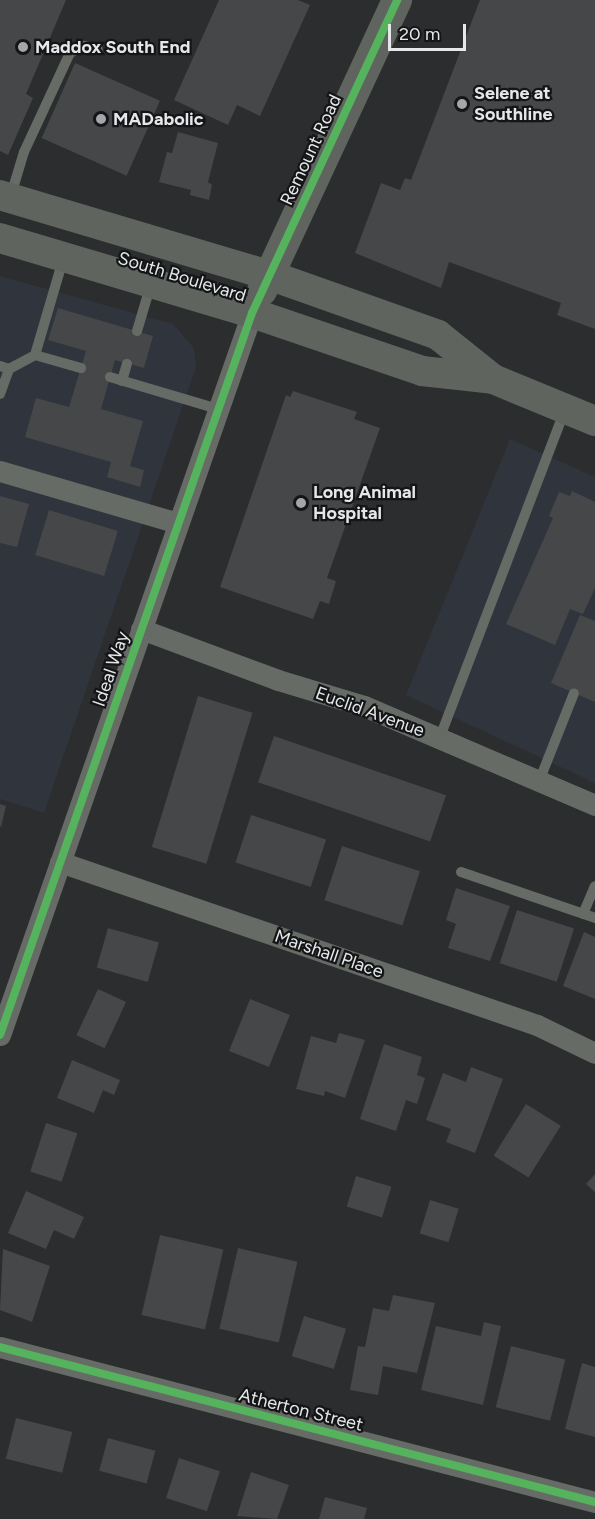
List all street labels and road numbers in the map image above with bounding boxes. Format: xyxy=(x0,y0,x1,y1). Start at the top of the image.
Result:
street label: Remount Road xyxy=(276,91,346,209)
street label: South Boulevard xyxy=(115,247,249,307)
street label: Ideal Way xyxy=(88,629,134,709)
street label: Euclid Avenue xyxy=(313,682,427,742)
street label: Marshall Place xyxy=(272,925,386,983)
street label: Atherton Street xyxy=(237,1384,365,1436)

